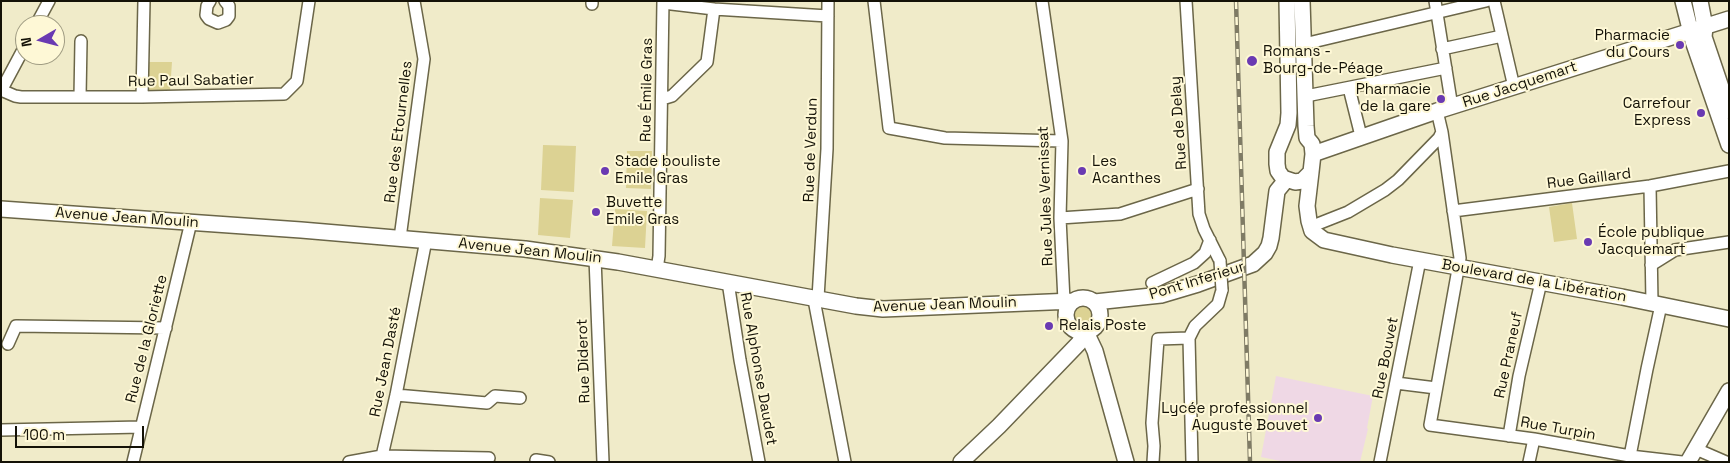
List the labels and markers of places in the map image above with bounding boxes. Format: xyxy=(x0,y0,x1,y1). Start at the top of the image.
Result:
place label: Pharmacie du Cours xyxy=(1595,27,1670,62)
marker: Pharmacie du Cours xyxy=(1674,39,1686,51)
place label: Romans - Bourg-de-Péage xyxy=(1263,43,1383,78)
marker: Romans - Bourg-de-Péage xyxy=(1245,54,1259,68)
place label: Pharmacie de la gare xyxy=(1356,81,1431,116)
marker: Pharmacie de la gare xyxy=(1435,93,1447,105)
place label: Carrefour Express xyxy=(1623,95,1691,130)
marker: Carrefour Express xyxy=(1695,107,1707,119)
place label: Stade bouliste Emile Gras xyxy=(615,153,721,188)
place label: Les Acanthes xyxy=(1092,153,1161,188)
marker: Stade bouliste Emile Gras xyxy=(599,165,611,177)
marker: Les Acanthes xyxy=(1076,165,1088,177)
place label: Buvette Emile Gras xyxy=(606,194,679,229)
marker: Buvette Emile Gras xyxy=(590,206,602,218)
place label: École publique Jacquemart xyxy=(1598,224,1705,259)
marker: École publique Jacquemart xyxy=(1582,236,1594,248)
place label: Relais Poste xyxy=(1059,317,1146,335)
marker: Relais Poste xyxy=(1043,320,1055,332)
place label: Lycée professionnel Auguste Bouvet xyxy=(1161,400,1308,435)
marker: Lycée professionnel Auguste Bouvet xyxy=(1312,412,1324,424)

